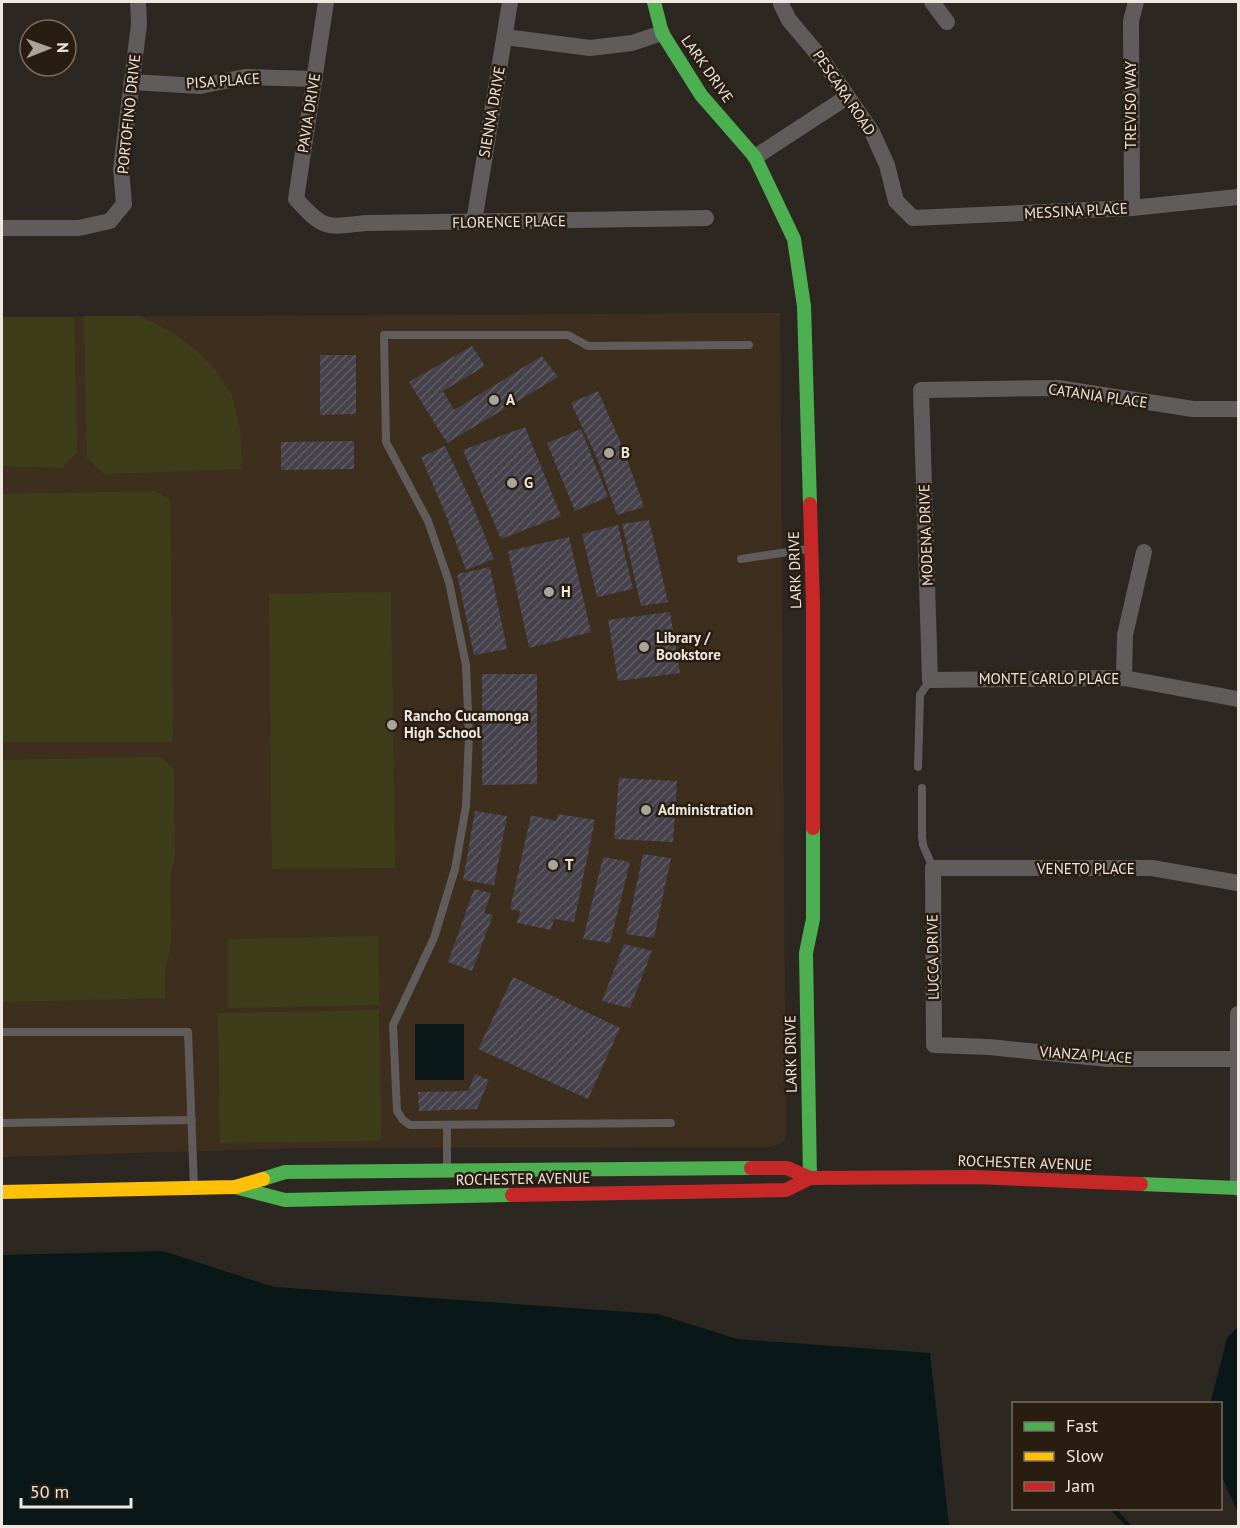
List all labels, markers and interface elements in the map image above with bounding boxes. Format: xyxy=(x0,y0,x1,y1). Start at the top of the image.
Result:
north arrow xyxy=(18,18,78,78)
street label: LARK DRIVE xyxy=(677,31,738,106)
text: N xyxy=(53,42,73,53)
street label: PESCARA ROAD xyxy=(809,46,880,139)
street label: PORTOFINO DRIVE xyxy=(113,53,144,175)
street label: TREVISO WAY xyxy=(1121,60,1140,149)
street label: SIENNA DRIVE xyxy=(474,65,509,159)
street label: PISA PLACE xyxy=(185,68,261,93)
street label: PAVIA DRIVE xyxy=(293,72,324,154)
street label: MESSINA PLACE xyxy=(1024,198,1128,223)
street label: FLORENCE PLACE xyxy=(452,211,566,232)
street label: CATANIA PLACE xyxy=(1047,379,1149,412)
place label: A xyxy=(506,390,516,409)
marker: A xyxy=(487,393,501,407)
place label: B xyxy=(621,443,630,462)
marker: B xyxy=(602,446,616,460)
place label: G xyxy=(524,473,533,492)
marker: G xyxy=(505,476,519,490)
street label: MODENA DRIVE xyxy=(914,484,937,586)
street label: LARK DRIVE xyxy=(784,531,805,609)
place label: H xyxy=(561,582,571,601)
marker: H xyxy=(542,585,556,599)
place label: Library / Bookstore xyxy=(656,628,721,664)
marker: Library / Bookstore xyxy=(637,640,651,654)
street label: MONTE CARLO PLACE xyxy=(979,669,1119,688)
place label: Rancho Cucamonga High School xyxy=(404,706,529,742)
marker: Rancho Cucamonga High School xyxy=(385,718,399,732)
place label: Administration xyxy=(658,800,753,819)
marker: Administration xyxy=(639,803,653,817)
place label: T xyxy=(565,855,574,874)
marker: T xyxy=(546,858,560,872)
street label: VENETO PLACE xyxy=(1036,859,1135,878)
street label: LUCCA DRIVE xyxy=(922,914,943,1000)
street label: LARK DRIVE xyxy=(780,1015,801,1093)
street label: VIANZA PLACE xyxy=(1038,1042,1133,1067)
street label: ROCHESTER AVENUE xyxy=(957,1151,1093,1174)
street label: ROCHESTER AVENUE xyxy=(456,1168,590,1189)
legend xyxy=(1012,1402,1222,1510)
text: Fast xyxy=(1066,1414,1098,1437)
text: Slow xyxy=(1066,1444,1104,1467)
scale bar xyxy=(21,1471,130,1509)
text: Jam xyxy=(1065,1474,1095,1497)
text: 50 m xyxy=(30,1480,69,1503)

